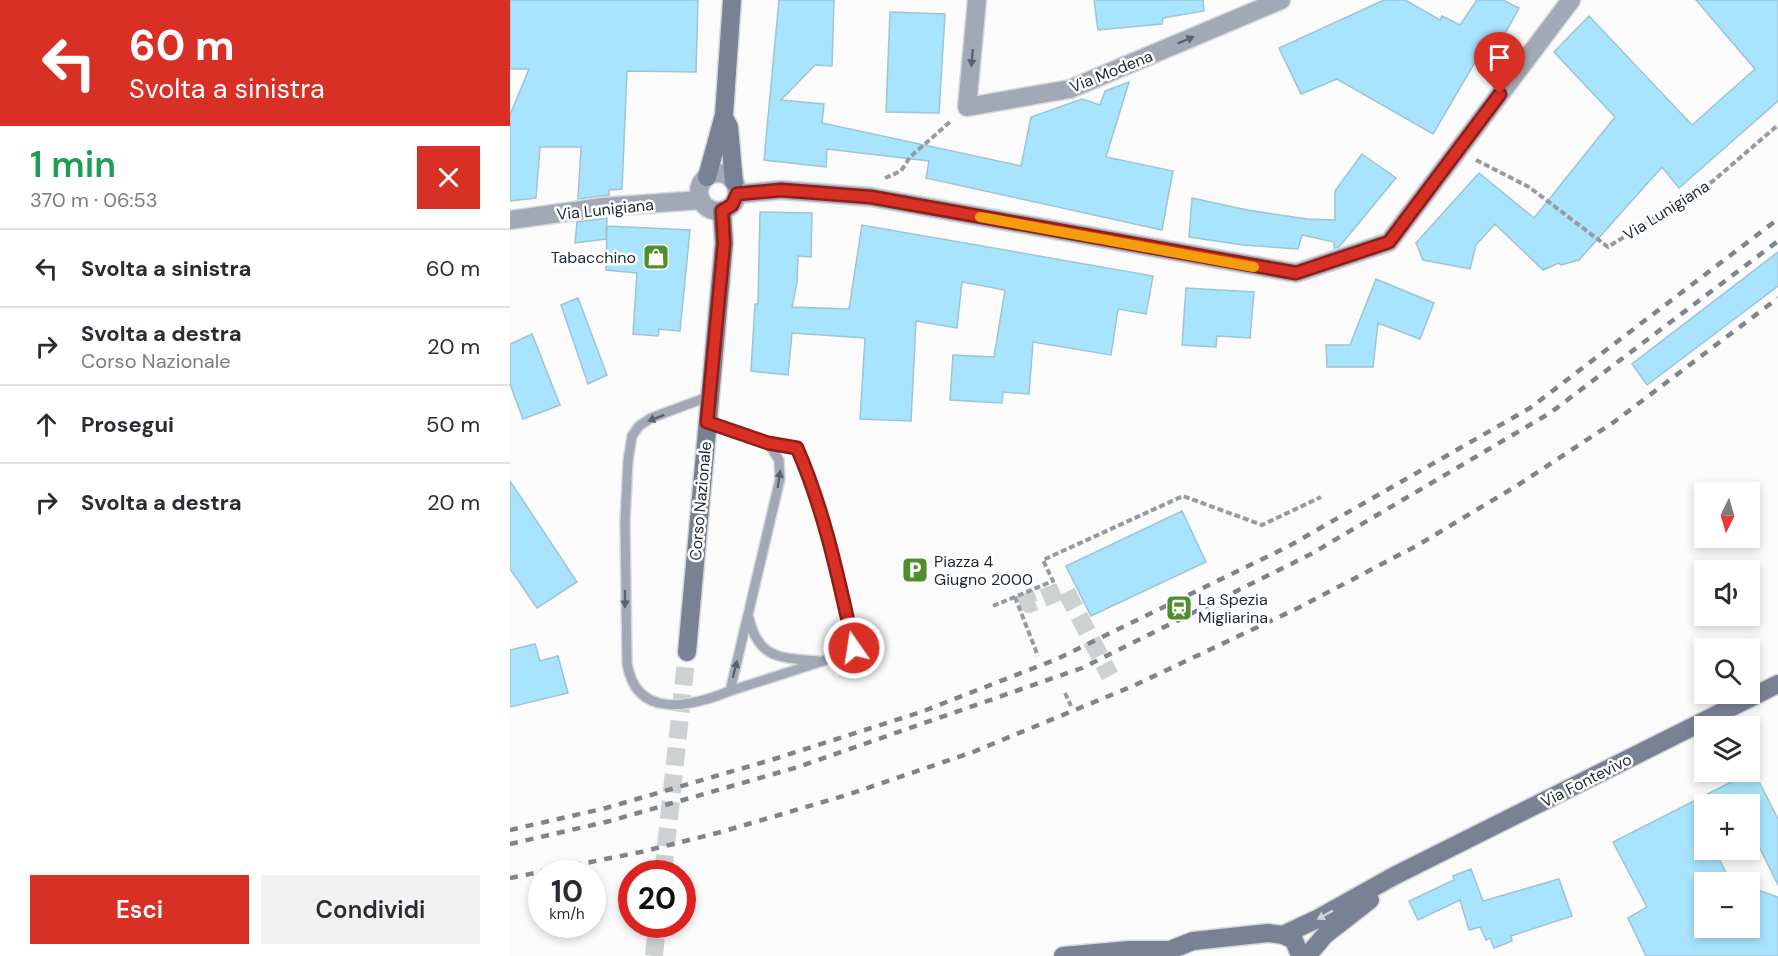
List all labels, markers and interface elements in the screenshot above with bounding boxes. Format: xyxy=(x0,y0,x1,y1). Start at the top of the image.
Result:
text: 60 m xyxy=(129,18,235,73)
icon: left xyxy=(30,24,108,102)
pin xyxy=(1474,32,1525,94)
one-way arrow xyxy=(1178,35,1196,45)
icon: arrive xyxy=(1483,41,1516,74)
street label: Via Modena xyxy=(1067,45,1156,98)
one-way arrow xyxy=(967,49,977,68)
text: Svolta a sinistra xyxy=(129,71,325,106)
text: 1 min xyxy=(30,141,116,188)
button: close xyxy=(417,146,480,209)
street label: Via Lunigiana xyxy=(1619,176,1713,245)
text: 370 m · 06:53 xyxy=(30,187,158,213)
street label: Via Lunigiana xyxy=(555,194,655,225)
shop icon: Tabacchino xyxy=(641,242,671,272)
place label: Tabacchino xyxy=(551,247,636,268)
icon: left xyxy=(30,252,63,285)
text: Svolta a sinistra xyxy=(81,254,251,283)
text: 60 m xyxy=(426,254,480,283)
text: Svolta a destra xyxy=(81,319,242,348)
icon: right xyxy=(30,330,63,363)
text: 20 m xyxy=(427,332,480,361)
text: Corso Nazionale xyxy=(81,348,231,374)
icon: ahead xyxy=(30,408,63,441)
text: Prosegui xyxy=(81,410,174,439)
text: 50 m xyxy=(426,410,480,439)
one-way arrow xyxy=(646,413,664,423)
street label: Corso Nazionale xyxy=(685,441,716,562)
one-way arrow xyxy=(775,469,784,488)
north arrow xyxy=(1694,482,1760,548)
map controls xyxy=(1694,482,1760,938)
icon: right xyxy=(30,486,63,519)
text: Svolta a destra xyxy=(81,488,242,517)
text: 20 m xyxy=(427,488,480,517)
place label: Piazza 4 Giugno 2000 xyxy=(934,551,1033,590)
parking icon: Piazza 4 Giugno 2000 xyxy=(900,555,930,585)
button: sound xyxy=(1694,560,1760,626)
place label: La Spezia Migliarina xyxy=(1198,589,1268,628)
one-way arrow xyxy=(621,590,630,609)
station icon: La Spezia Migliarina xyxy=(1164,593,1194,623)
position arrow xyxy=(822,616,886,680)
button: search xyxy=(1694,638,1760,704)
one-way arrow xyxy=(731,659,741,678)
button: layers xyxy=(1694,716,1760,782)
street label: Via Fontevivo xyxy=(1537,749,1635,812)
button: + xyxy=(1694,794,1760,860)
speed limit sign: 20 xyxy=(618,860,696,938)
text: 10 xyxy=(551,872,583,911)
button: − xyxy=(1694,872,1760,938)
button: Esci xyxy=(30,875,249,944)
button: Condividi xyxy=(261,875,480,944)
text: km/h xyxy=(549,904,585,924)
one-way arrow xyxy=(1316,910,1333,920)

